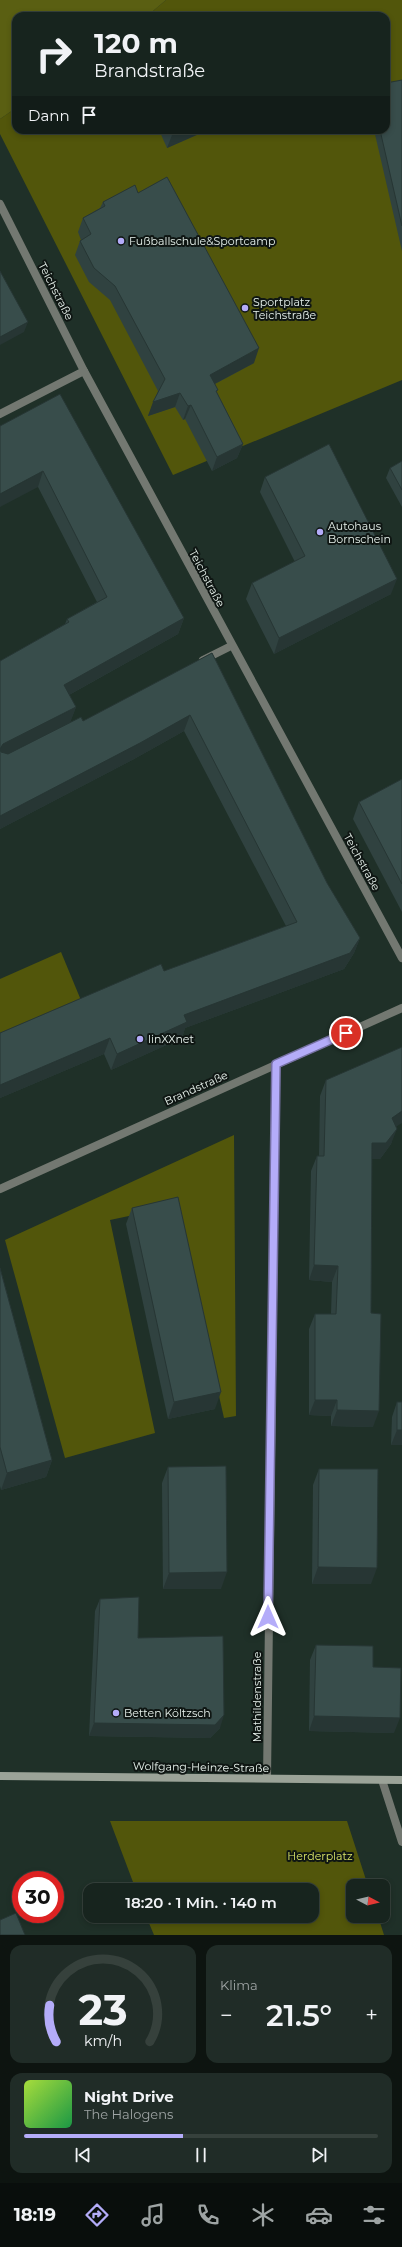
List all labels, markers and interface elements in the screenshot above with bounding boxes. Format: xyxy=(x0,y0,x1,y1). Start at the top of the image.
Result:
text: 120 m xyxy=(94,26,178,60)
icon: right xyxy=(28,28,80,80)
text: Brandstraße xyxy=(94,60,205,82)
icon: arrive xyxy=(78,104,100,126)
text: Dann xyxy=(28,106,70,125)
place label: Fußballschule&Sportcamp xyxy=(129,234,275,248)
marker: Fußballschule&Sportcamp xyxy=(116,236,126,246)
street label: Teichstraße xyxy=(35,260,77,323)
place label: Sportplatz Teichstraße xyxy=(253,295,316,322)
marker: Sportplatz Teichstraße xyxy=(240,303,250,313)
place label: Autohaus Bornschein xyxy=(328,519,391,546)
marker: Autohaus Bornschein xyxy=(315,527,325,537)
street label: Teichstraße xyxy=(186,547,228,609)
street label: Teichstraße xyxy=(341,831,384,893)
pin xyxy=(329,1016,363,1050)
icon: arrive xyxy=(335,1022,357,1044)
place label: linXXnet xyxy=(148,1032,195,1046)
marker: linXXnet xyxy=(135,1034,145,1044)
street label: Brandstraße xyxy=(162,1068,230,1108)
position arrow xyxy=(247,1596,289,1638)
street label: Mathildenstraße xyxy=(250,1651,264,1742)
place label: Betten Költzsch xyxy=(124,1706,211,1720)
marker: Betten Költzsch xyxy=(111,1708,121,1718)
street label: Wolfgang-Heinze-Straße xyxy=(133,1759,270,1775)
park label: Herderplatz xyxy=(287,1849,353,1863)
speed limit sign: 30 xyxy=(12,1871,64,1923)
north arrow xyxy=(346,1879,390,1923)
map controls xyxy=(346,1879,390,1923)
text: 18:20 · 1 Min. · 140 m xyxy=(125,1893,277,1912)
text: Klima xyxy=(220,1977,258,1993)
text: 23 xyxy=(78,1985,128,2035)
text: 21.5° xyxy=(266,1997,332,2034)
text: − xyxy=(220,2002,233,2029)
text: + xyxy=(365,2002,378,2029)
text: km/h xyxy=(84,2032,122,2050)
text: Night Drive xyxy=(84,2087,174,2106)
text: The Halogens xyxy=(84,2106,173,2122)
icon: previous xyxy=(72,2144,94,2166)
icon: pause xyxy=(190,2144,212,2166)
icon: next xyxy=(308,2144,330,2166)
icon: directions xyxy=(83,2201,111,2229)
icon: music xyxy=(139,2201,167,2229)
icon: phone xyxy=(194,2201,222,2229)
icon: climate xyxy=(249,2201,277,2229)
icon: car xyxy=(305,2201,333,2229)
icon: filters xyxy=(360,2201,388,2229)
text: 18:19 xyxy=(14,2204,56,2226)

